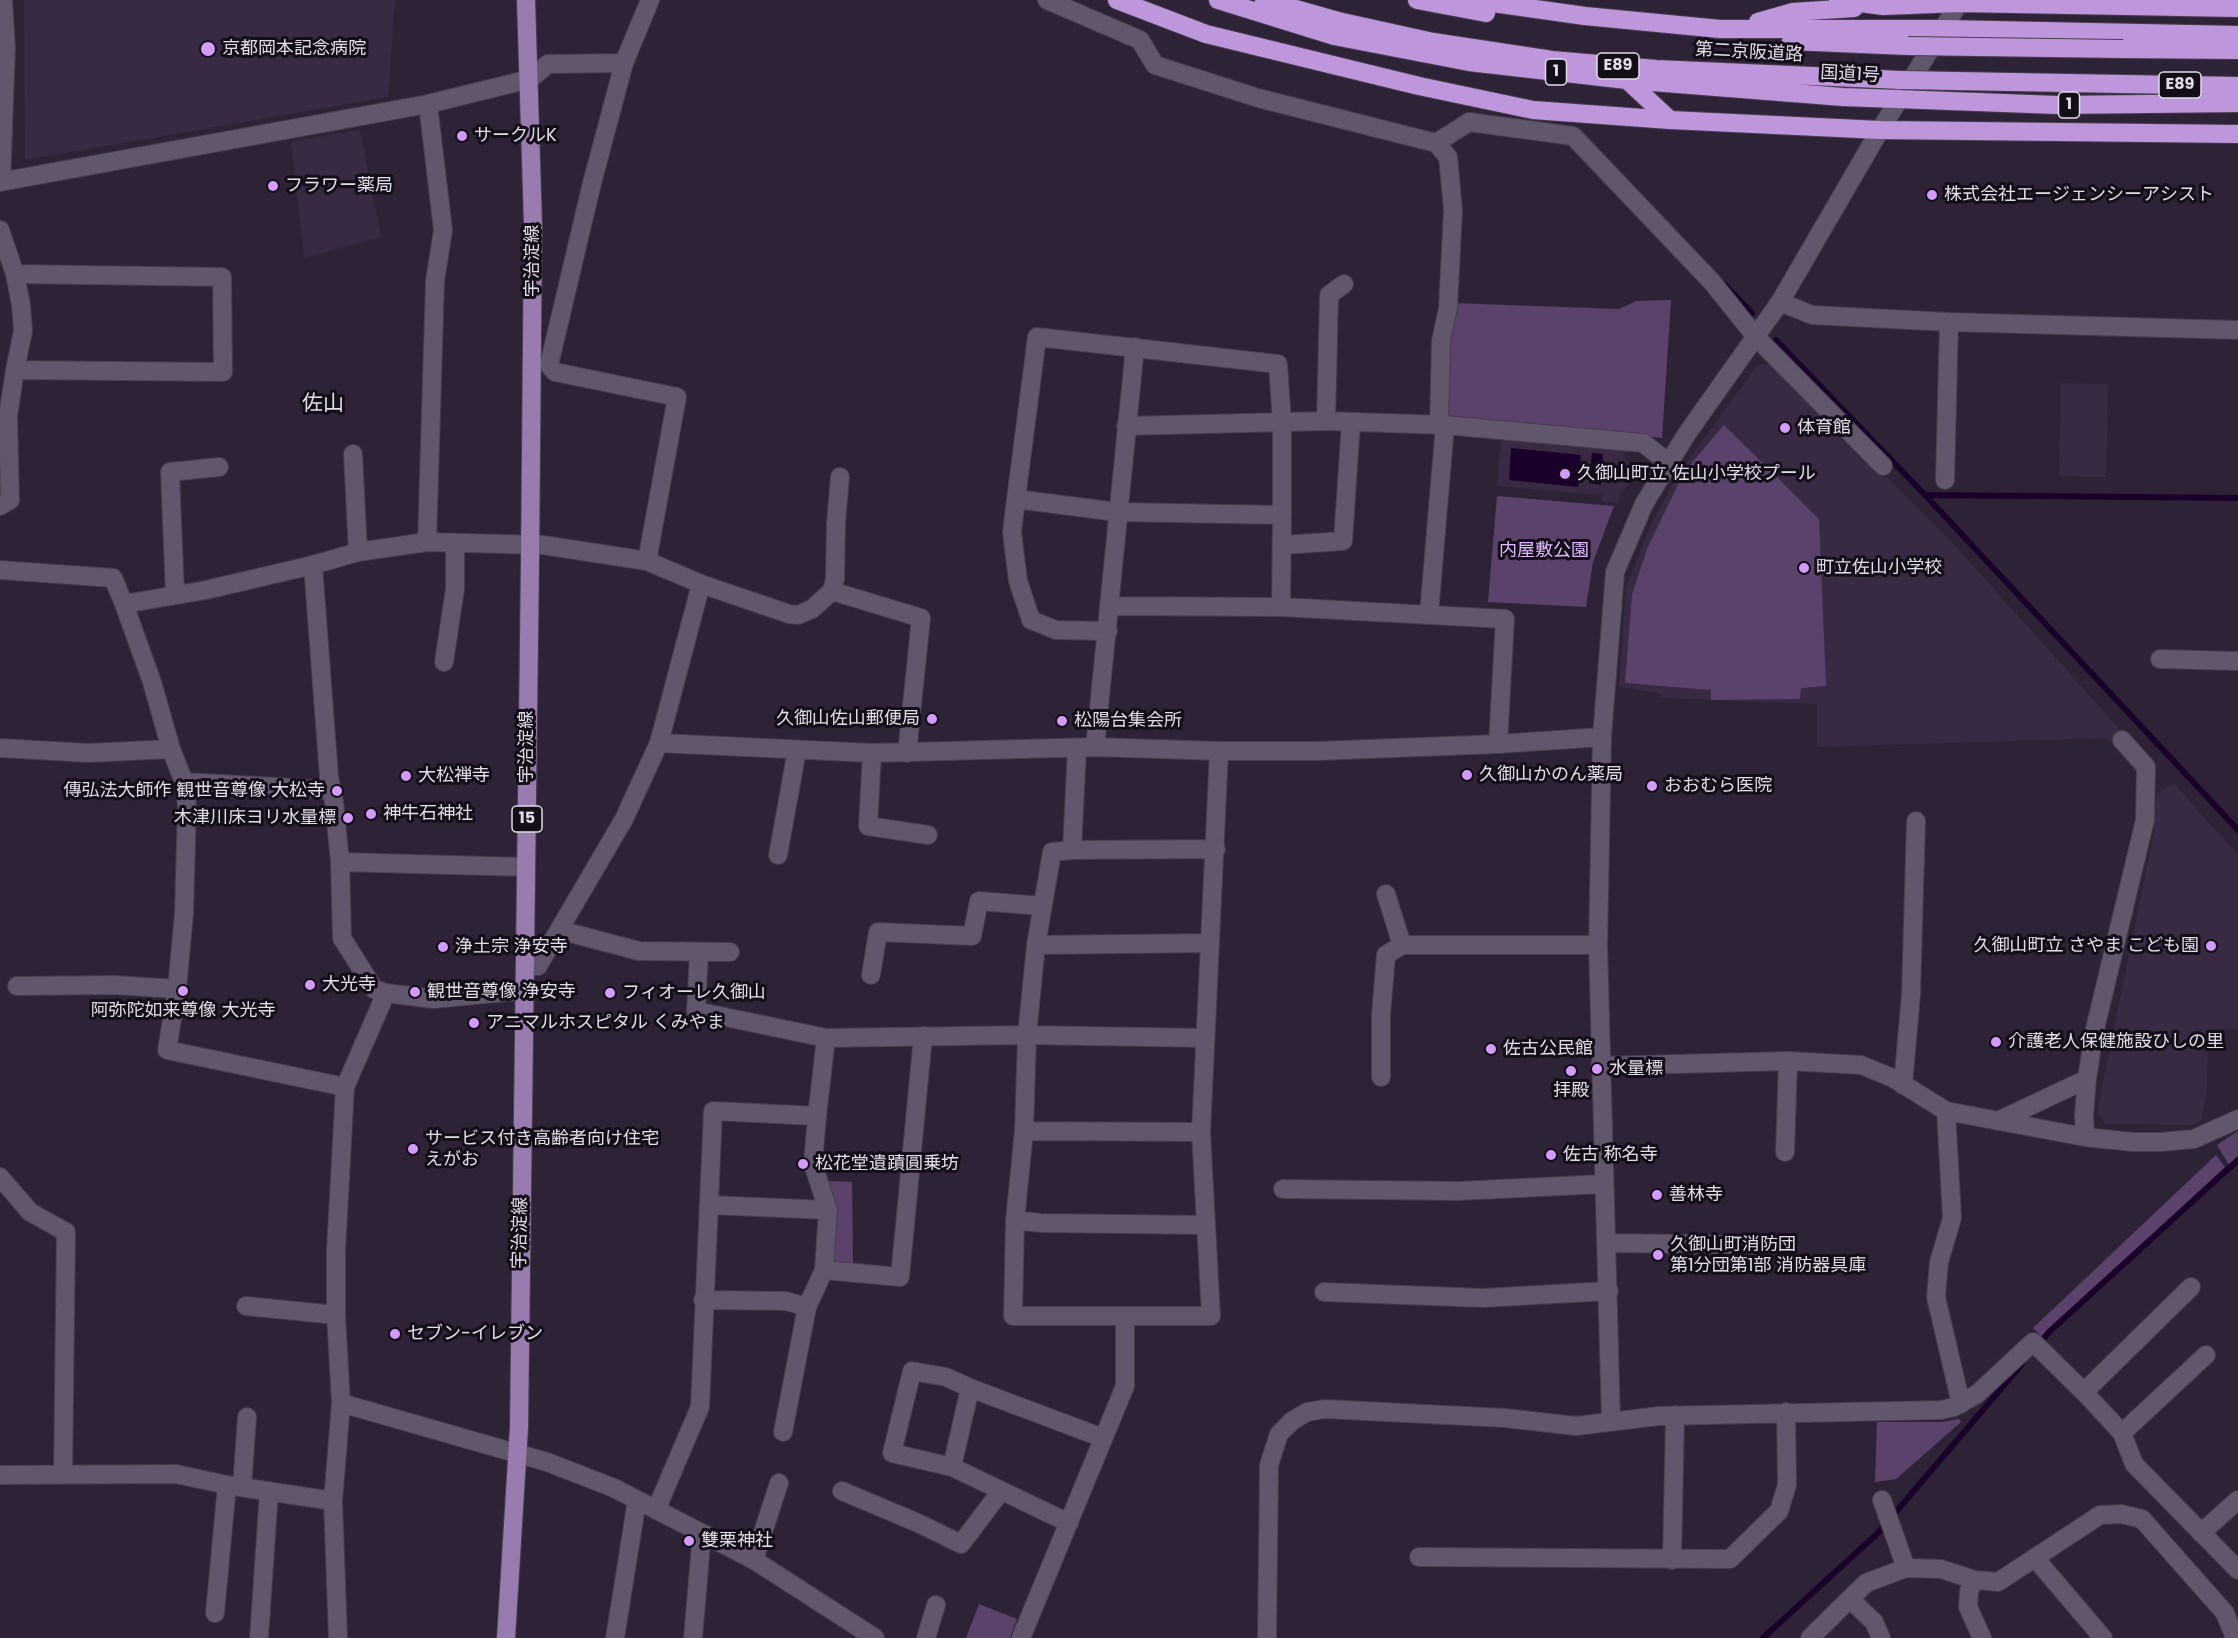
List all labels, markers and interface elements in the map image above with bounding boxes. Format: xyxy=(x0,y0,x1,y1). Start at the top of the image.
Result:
place label: 京都岡本記念病院 xyxy=(222,38,366,60)
street label: 第二京阪道路 xyxy=(1695,39,1803,67)
marker: 京都岡本記念病院 xyxy=(199,40,217,58)
road number: E89 xyxy=(1597,53,1639,79)
road number: 1 xyxy=(1546,59,1566,85)
street label: 国道1号 xyxy=(1820,63,1880,87)
road number: E89 xyxy=(2159,72,2201,98)
road number: 1 xyxy=(2058,92,2080,118)
place label: サークルK xyxy=(474,125,557,147)
marker: サークルK xyxy=(455,129,469,143)
place label: フラワー薬局 xyxy=(285,175,393,197)
marker: フラワー薬局 xyxy=(266,179,280,193)
place label: 株式会社エージェンシーアシスト xyxy=(1944,184,2214,206)
marker: 株式会社エージェンシーアシスト xyxy=(1925,188,1939,202)
street label: 宇治淀線 xyxy=(522,225,544,297)
district label: 佐山 xyxy=(302,392,344,418)
place label: 体育館 xyxy=(1797,417,1851,439)
marker: 体育館 xyxy=(1778,421,1792,435)
place label: 久御山町立 佐山小学校プール xyxy=(1577,463,1816,485)
marker: 久御山町立 佐山小学校プール xyxy=(1558,467,1572,481)
park label: 内屋敷公園 xyxy=(1499,540,1589,562)
place label: 町立佐山小学校 xyxy=(1816,557,1942,579)
marker: 町立佐山小学校 xyxy=(1797,561,1811,575)
place label: 久御山佐山郵便局 xyxy=(776,708,920,730)
place label: 松陽台集会所 xyxy=(1074,710,1182,732)
street label: 宇治淀線 xyxy=(516,711,538,783)
marker: 久御山佐山郵便局 xyxy=(925,712,939,726)
marker: 松陽台集会所 xyxy=(1055,714,1069,728)
place label: 久御山かのん薬局 xyxy=(1479,764,1623,786)
place label: 大松禅寺 xyxy=(418,765,490,787)
marker: 久御山かのん薬局 xyxy=(1460,768,1474,782)
marker: 大松禅寺 xyxy=(399,769,413,783)
place label: おおむら医院 xyxy=(1664,775,1772,797)
marker: おおむら医院 xyxy=(1645,779,1659,793)
place label: 傳弘法大師作 観世音尊像 大松寺 xyxy=(63,780,325,802)
marker: 傳弘法大師作 観世音尊像 大松寺 xyxy=(330,784,344,798)
place label: 神牛石神社 xyxy=(383,803,473,825)
road number: 15 xyxy=(512,806,542,832)
place label: 木津川床ヨリ水量標 xyxy=(174,807,336,829)
marker: 神牛石神社 xyxy=(364,807,378,821)
marker: 木津川床ヨリ水量標 xyxy=(341,811,355,825)
place label: 久御山町立 さやま こども園 xyxy=(1973,935,2199,957)
place label: 浄土宗 浄安寺 xyxy=(455,936,568,958)
marker: 久御山町立 さやま こども園 xyxy=(2204,939,2218,953)
marker: 浄土宗 浄安寺 xyxy=(436,940,450,954)
place label: 大光寺 xyxy=(322,974,376,996)
marker: 大光寺 xyxy=(303,978,317,992)
place label: 観世音尊像 浄安寺 xyxy=(427,981,576,1003)
place label: フィオーレ久御山 xyxy=(622,982,766,1004)
marker: 阿弥陀如来尊像 大光寺 xyxy=(176,984,190,998)
marker: 観世音尊像 浄安寺 xyxy=(408,985,422,999)
marker: フィオーレ久御山 xyxy=(603,986,617,1000)
place label: 阿弥陀如来尊像 大光寺 xyxy=(91,1000,275,1022)
place label: アニマルホスピタル くみやま xyxy=(486,1012,725,1034)
marker: アニマルホスピタル くみやま xyxy=(467,1016,481,1030)
place label: 介護老人保健施設ひしの里 xyxy=(2008,1031,2224,1053)
marker: 介護老人保健施設ひしの里 xyxy=(1989,1035,2003,1049)
place label: 佐古公民館 xyxy=(1503,1038,1593,1060)
marker: 佐古公民館 xyxy=(1484,1042,1498,1056)
place label: 水量標 xyxy=(1609,1058,1663,1080)
marker: 水量標 xyxy=(1590,1062,1604,1076)
marker: 拝殿 xyxy=(1564,1064,1578,1078)
place label: 拝殿 xyxy=(1553,1080,1589,1102)
place label: サービス付き高齢者向け住宅 えがお xyxy=(425,1128,659,1170)
marker: サービス付き高齢者向け住宅 えがお xyxy=(406,1142,420,1156)
place label: 佐古 称名寺 xyxy=(1563,1144,1658,1166)
marker: 佐古 称名寺 xyxy=(1544,1148,1558,1162)
place label: 松花堂遺蹟圓乗坊 xyxy=(815,1153,959,1175)
marker: 松花堂遺蹟圓乗坊 xyxy=(796,1157,810,1171)
place label: 善林寺 xyxy=(1669,1184,1723,1206)
marker: 善林寺 xyxy=(1650,1188,1664,1202)
street label: 宇治淀線 xyxy=(510,1197,532,1269)
place label: 久御山町消防団 第1分団第1部 消防器具庫 xyxy=(1670,1234,1866,1276)
marker: 久御山町消防団 第1分団第1部 消防器具庫 xyxy=(1651,1248,1665,1262)
place label: セブン-イレブン xyxy=(407,1323,543,1345)
marker: セブン-イレブン xyxy=(388,1327,402,1341)
place label: 雙栗神社 xyxy=(701,1530,773,1552)
marker: 雙栗神社 xyxy=(682,1534,696,1548)

